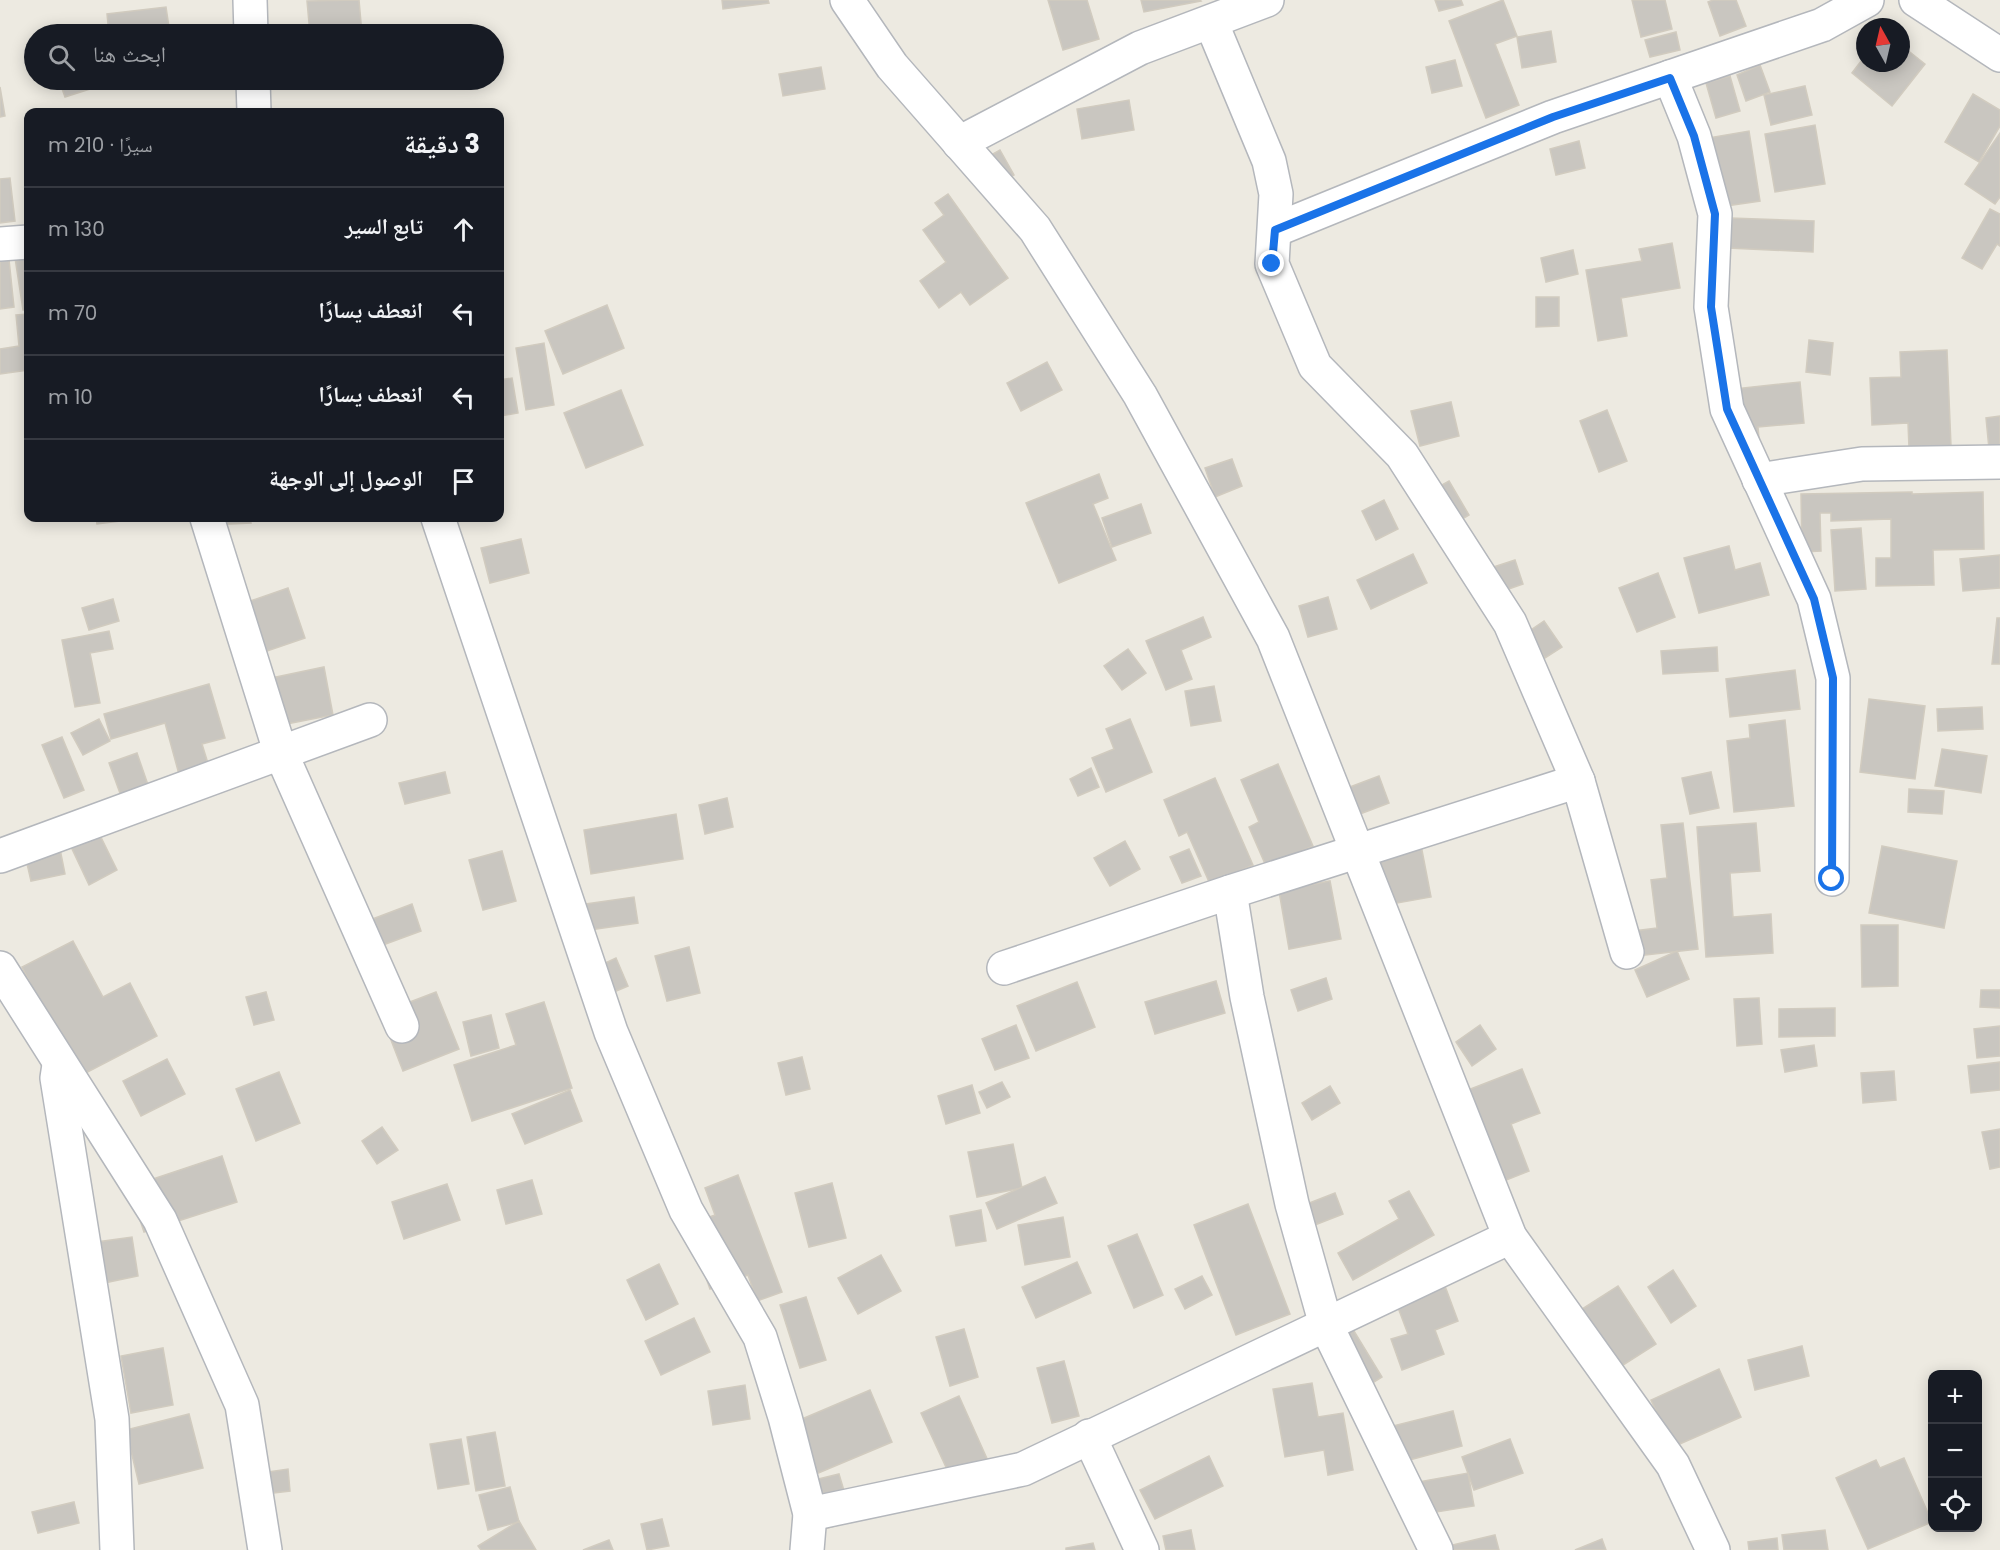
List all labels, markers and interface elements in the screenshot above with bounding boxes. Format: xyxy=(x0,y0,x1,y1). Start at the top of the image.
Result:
north arrow xyxy=(1856,18,1910,72)
search box xyxy=(24,24,504,90)
text: ابحث هنا xyxy=(93,39,166,70)
icon: search xyxy=(45,41,78,74)
text: 3 دقيقة xyxy=(404,126,480,162)
text: سيرًا · 210 m xyxy=(48,131,153,159)
text: تابع السير xyxy=(345,211,423,242)
icon: ahead xyxy=(447,213,480,246)
text: 130 m xyxy=(48,215,105,243)
route end xyxy=(1258,250,1284,276)
text: انعطف يسارًا xyxy=(319,295,423,326)
icon: left xyxy=(447,297,480,330)
text: 70 m xyxy=(48,299,97,327)
text: انعطف يسارًا xyxy=(319,379,423,410)
icon: left xyxy=(447,381,480,414)
text: 10 m xyxy=(48,383,93,411)
text: الوصول إلى الوجهة xyxy=(269,463,423,494)
icon: arrive xyxy=(447,465,480,498)
route start xyxy=(1818,865,1844,891)
map controls xyxy=(1928,1370,1982,1532)
button: + xyxy=(1928,1370,1982,1424)
button: − xyxy=(1928,1424,1982,1478)
button: locate xyxy=(1928,1478,1982,1532)

